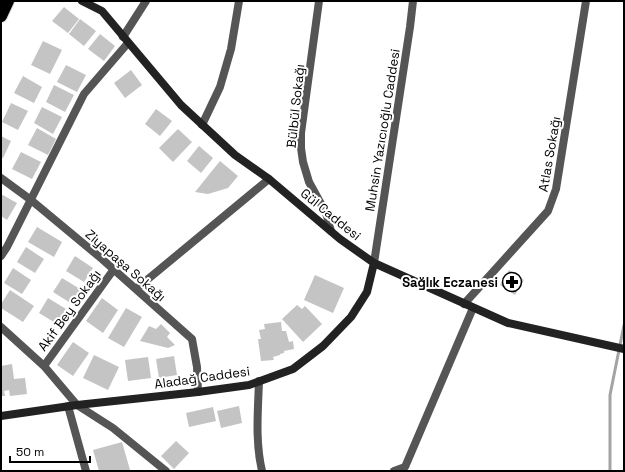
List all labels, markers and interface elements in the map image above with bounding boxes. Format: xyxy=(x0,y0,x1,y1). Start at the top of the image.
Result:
street label: Muhsin Yazıcıoğlu Caddesi xyxy=(361,47,404,213)
street label: Bülbül Sokağı xyxy=(283,63,308,149)
street label: Atlas Sokağı xyxy=(534,115,564,193)
street label: Gül Caddesi xyxy=(297,185,364,244)
street label: Ziyapaşa Sokağı xyxy=(82,226,169,305)
street label: Akif Bey Sokağı xyxy=(34,266,105,354)
pharmacy icon: Sağlık Eczanesi xyxy=(501,271,523,293)
place label: Sağlık Eczanesi xyxy=(402,274,498,291)
street label: Aladağ Caddesi xyxy=(153,362,251,393)
scale bar xyxy=(10,438,90,464)
text: 50 m xyxy=(16,444,44,460)

